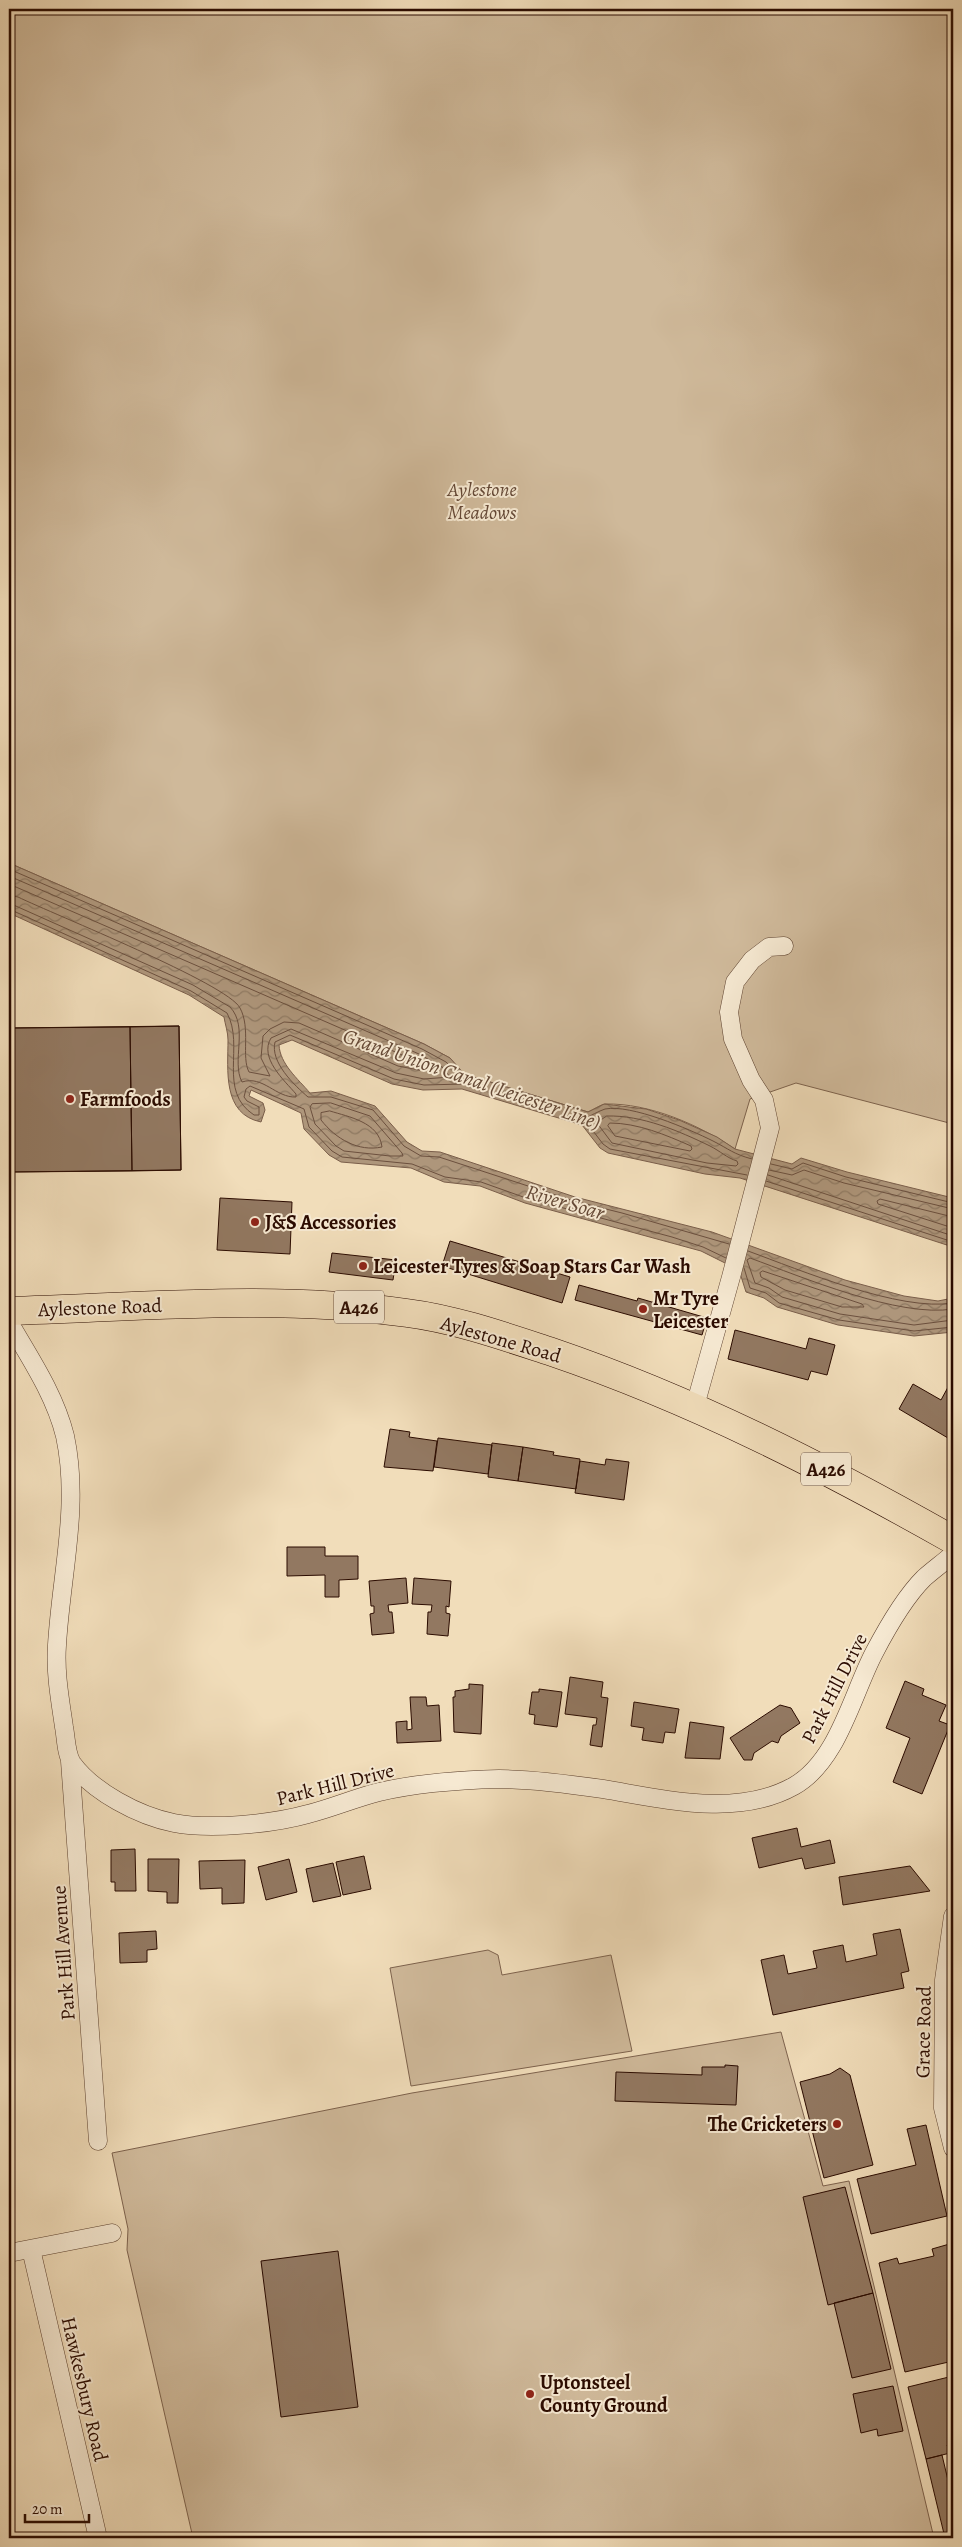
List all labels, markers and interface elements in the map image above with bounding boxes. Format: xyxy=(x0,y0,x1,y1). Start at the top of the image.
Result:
park label: Aylestone Meadows xyxy=(446,476,517,526)
water label: Grand Union Canal (Leicester Line) xyxy=(339,1022,605,1136)
place label: Farmfoods xyxy=(80,1086,171,1113)
marker: Farmfoods xyxy=(64,1093,76,1105)
water label: River Soar xyxy=(523,1177,608,1227)
place label: J&S Accessories xyxy=(265,1209,396,1236)
marker: J&S Accessories xyxy=(249,1216,261,1228)
place label: Leicester Tyres & Soap Stars Car Wash xyxy=(373,1253,691,1280)
marker: Leicester Tyres & Soap Stars Car Wash xyxy=(357,1260,369,1272)
place label: Mr Tyre Leicester xyxy=(653,1285,729,1335)
road number: A426 xyxy=(334,1290,384,1324)
street label: Aylestone Road xyxy=(36,1292,163,1323)
marker: Mr Tyre Leicester xyxy=(637,1303,649,1315)
street label: Aylestone Road xyxy=(436,1309,565,1370)
road number: A426 xyxy=(801,1452,851,1486)
street label: Park Hill Drive xyxy=(795,1628,874,1748)
street label: Park Hill Drive xyxy=(273,1757,397,1812)
street label: Park Hill Avenue xyxy=(45,1885,82,2021)
street label: Grace Road xyxy=(909,1985,938,2078)
place label: The Cricketers xyxy=(708,2111,827,2138)
marker: The Cricketers xyxy=(831,2118,843,2130)
street label: Hawkesbury Road xyxy=(55,2314,114,2464)
place label: Uptonsteel County Ground xyxy=(540,2369,668,2419)
marker: Uptonsteel County Ground xyxy=(524,2388,536,2400)
scale bar xyxy=(25,2492,89,2524)
text: 20 m xyxy=(32,2499,63,2519)

